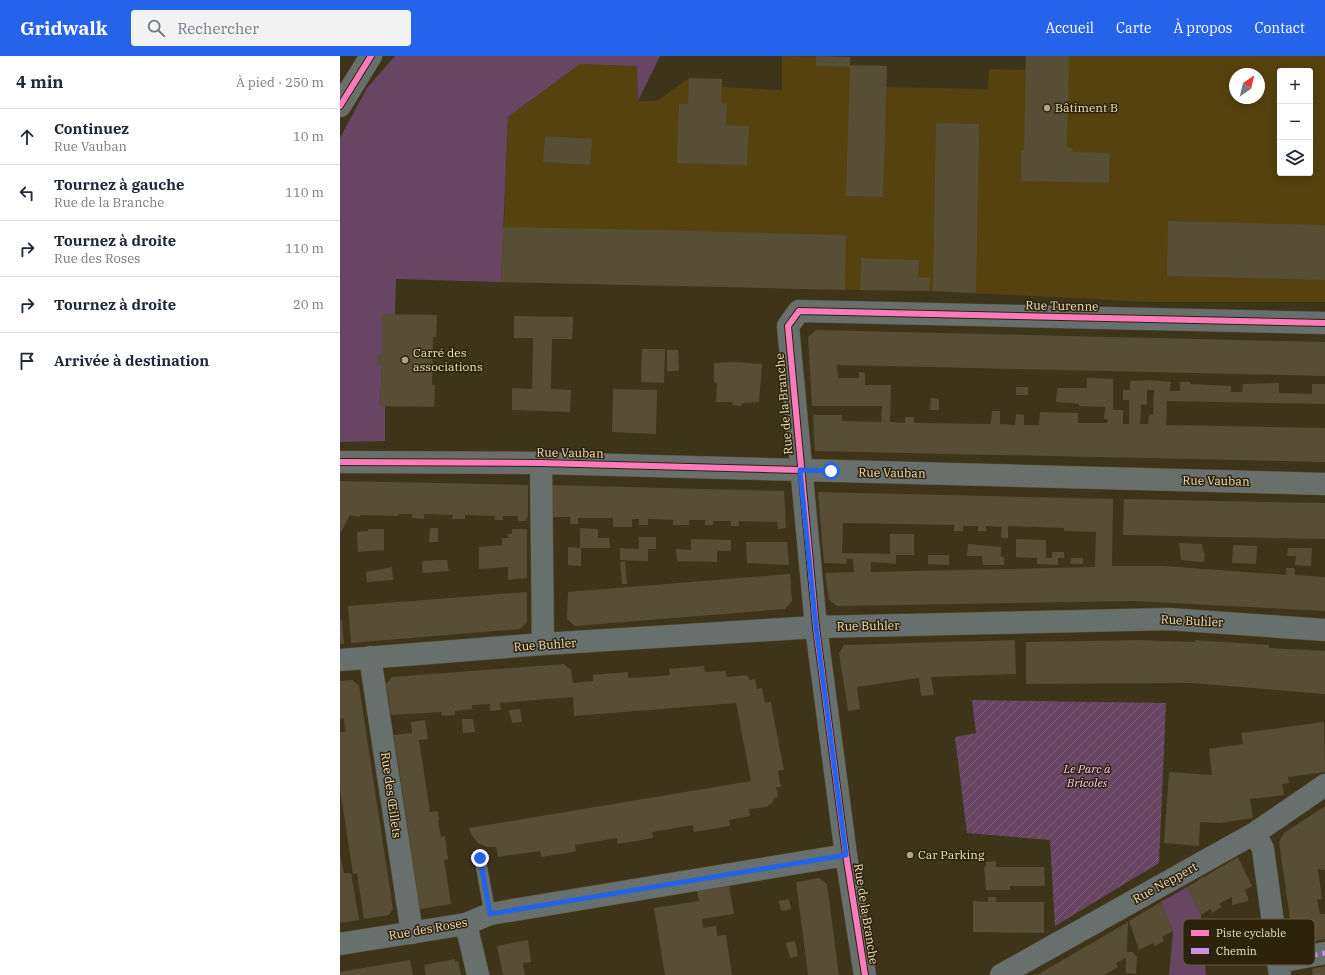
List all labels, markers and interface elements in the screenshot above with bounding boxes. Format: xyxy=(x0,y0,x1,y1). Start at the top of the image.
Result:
search box xyxy=(131,10,411,46)
text: Gridwalk xyxy=(20,16,107,40)
icon: search xyxy=(145,17,167,39)
text: Rechercher xyxy=(177,19,259,38)
text: Accueil xyxy=(1045,19,1094,37)
text: Carte xyxy=(1116,19,1151,37)
text: À propos xyxy=(1173,19,1232,37)
text: Contact xyxy=(1254,19,1305,37)
north arrow xyxy=(1229,68,1265,104)
map controls xyxy=(1277,68,1313,176)
button: + xyxy=(1277,68,1313,104)
text: 4 min xyxy=(16,71,64,93)
text: À pied · 250 m xyxy=(236,74,324,91)
place label: Bâtiment B xyxy=(1055,100,1118,115)
marker: Bâtiment B xyxy=(1042,103,1052,113)
button: − xyxy=(1277,104,1313,140)
text: Continuez xyxy=(54,119,129,138)
icon: ahead xyxy=(16,126,38,148)
text: 10 m xyxy=(293,128,324,145)
text: Rue Vauban xyxy=(54,138,127,155)
button: layers xyxy=(1277,140,1313,176)
text: Tournez à gauche xyxy=(54,175,185,194)
icon: left xyxy=(16,182,38,204)
text: 110 m xyxy=(285,184,324,201)
text: Rue de la Branche xyxy=(54,194,164,211)
text: Tournez à droite xyxy=(54,231,176,250)
icon: right xyxy=(16,238,38,260)
text: 110 m xyxy=(285,240,324,257)
text: Rue des Roses xyxy=(54,250,140,267)
icon: right xyxy=(16,294,38,316)
text: Tournez à droite xyxy=(54,295,176,314)
text: 20 m xyxy=(293,296,324,313)
street label: Rue Turenne xyxy=(1025,297,1099,314)
place label: Carré des associations xyxy=(413,345,483,374)
icon: arrive xyxy=(16,350,38,372)
text: Arrivée à destination xyxy=(54,351,209,370)
street label: Rue de la Branche xyxy=(772,353,795,455)
marker: Carré des associations xyxy=(400,355,410,365)
street label: Rue Vauban xyxy=(536,444,604,461)
route start xyxy=(822,462,840,480)
street label: Rue Vauban xyxy=(858,464,926,481)
street label: Rue Vauban xyxy=(1182,472,1250,489)
street label: Rue Buhler xyxy=(1160,611,1224,630)
street label: Rue Buhler xyxy=(836,617,900,634)
street label: Rue Buhler xyxy=(513,635,578,654)
street label: Rue des Œillets xyxy=(378,751,405,839)
park label: Le Parc à Bricoles xyxy=(1062,761,1111,790)
place label: Car Parking xyxy=(918,847,985,862)
route end xyxy=(471,849,489,867)
marker: Car Parking xyxy=(905,850,915,860)
street label: Rue Neppert xyxy=(1130,859,1200,906)
street label: Rue de la Branche xyxy=(851,862,882,965)
street label: Rue des Roses xyxy=(387,914,469,943)
legend xyxy=(1183,919,1315,965)
text: Piste cyclable xyxy=(1216,926,1286,940)
text: Chemin xyxy=(1216,944,1257,958)

